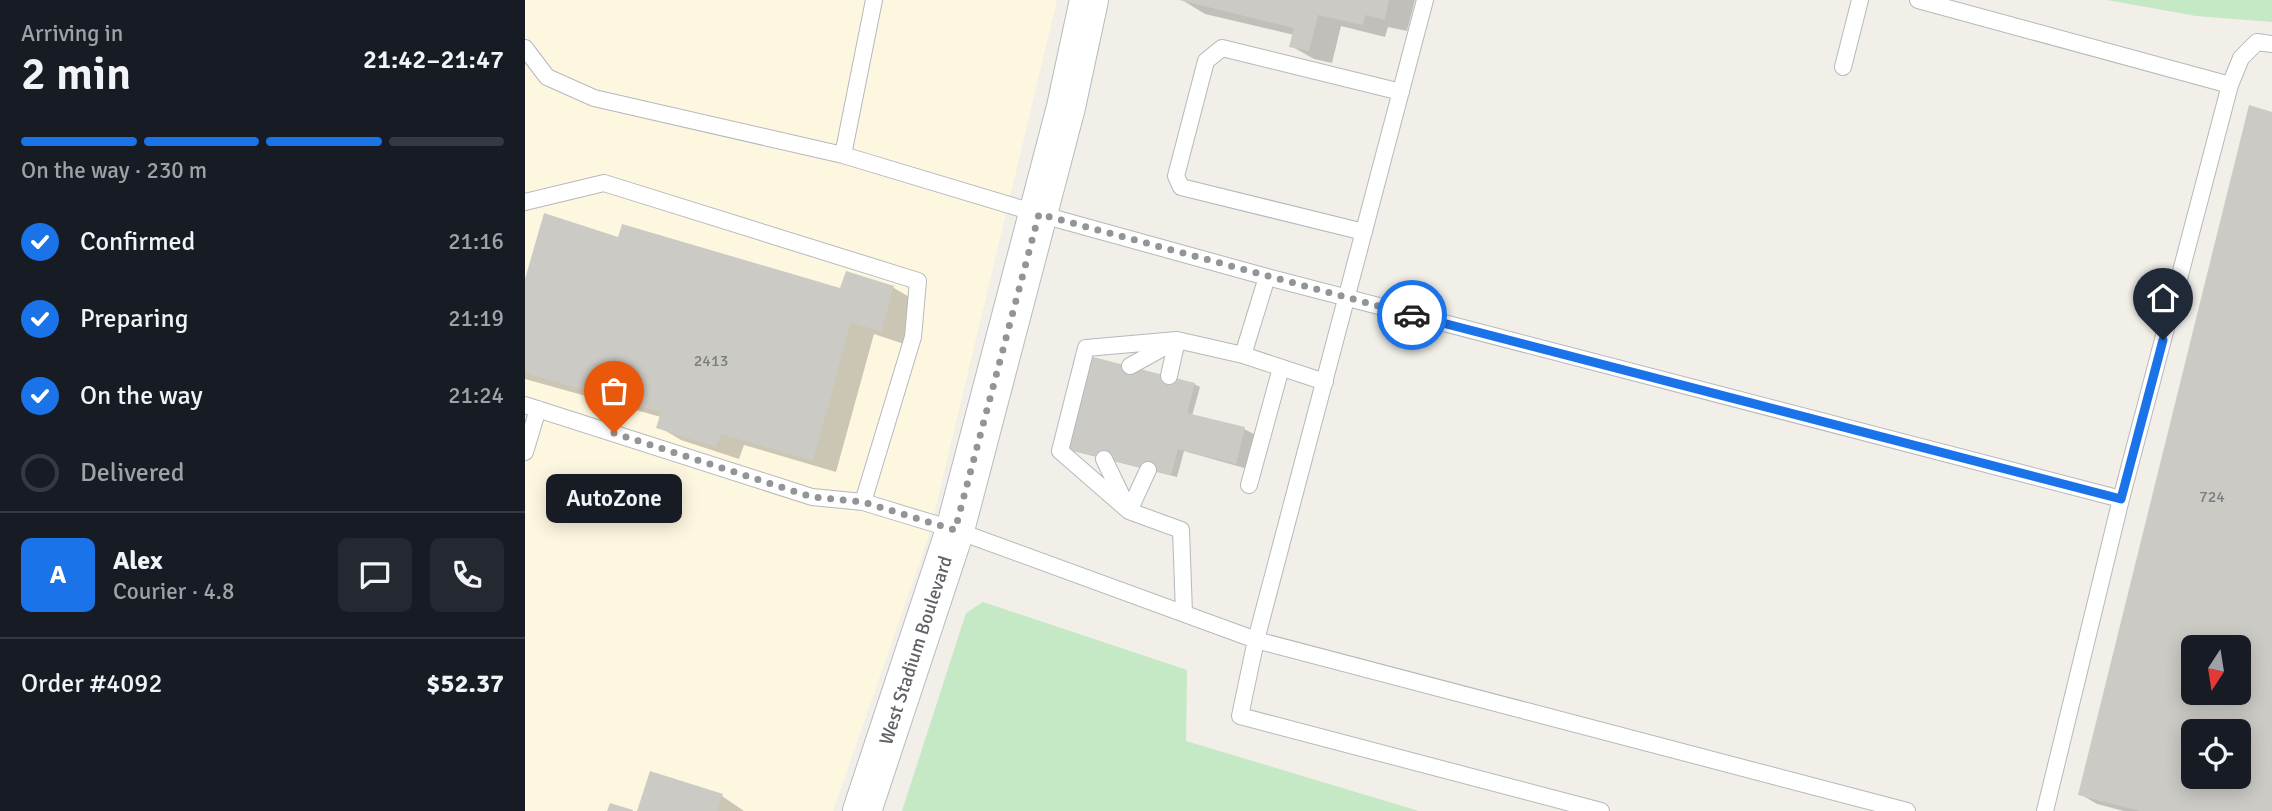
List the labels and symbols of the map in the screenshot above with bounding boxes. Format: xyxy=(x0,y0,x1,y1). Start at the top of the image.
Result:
pin xyxy=(2133,268,2193,340)
courier xyxy=(1377,280,1447,350)
house number: 2413 xyxy=(694,351,728,371)
pin xyxy=(584,361,644,433)
callout: AutoZone xyxy=(546,475,682,524)
house number: 724 xyxy=(2199,487,2225,507)
street label: West Stadium Boulevard xyxy=(874,553,958,748)
north arrow xyxy=(2181,635,2251,705)

